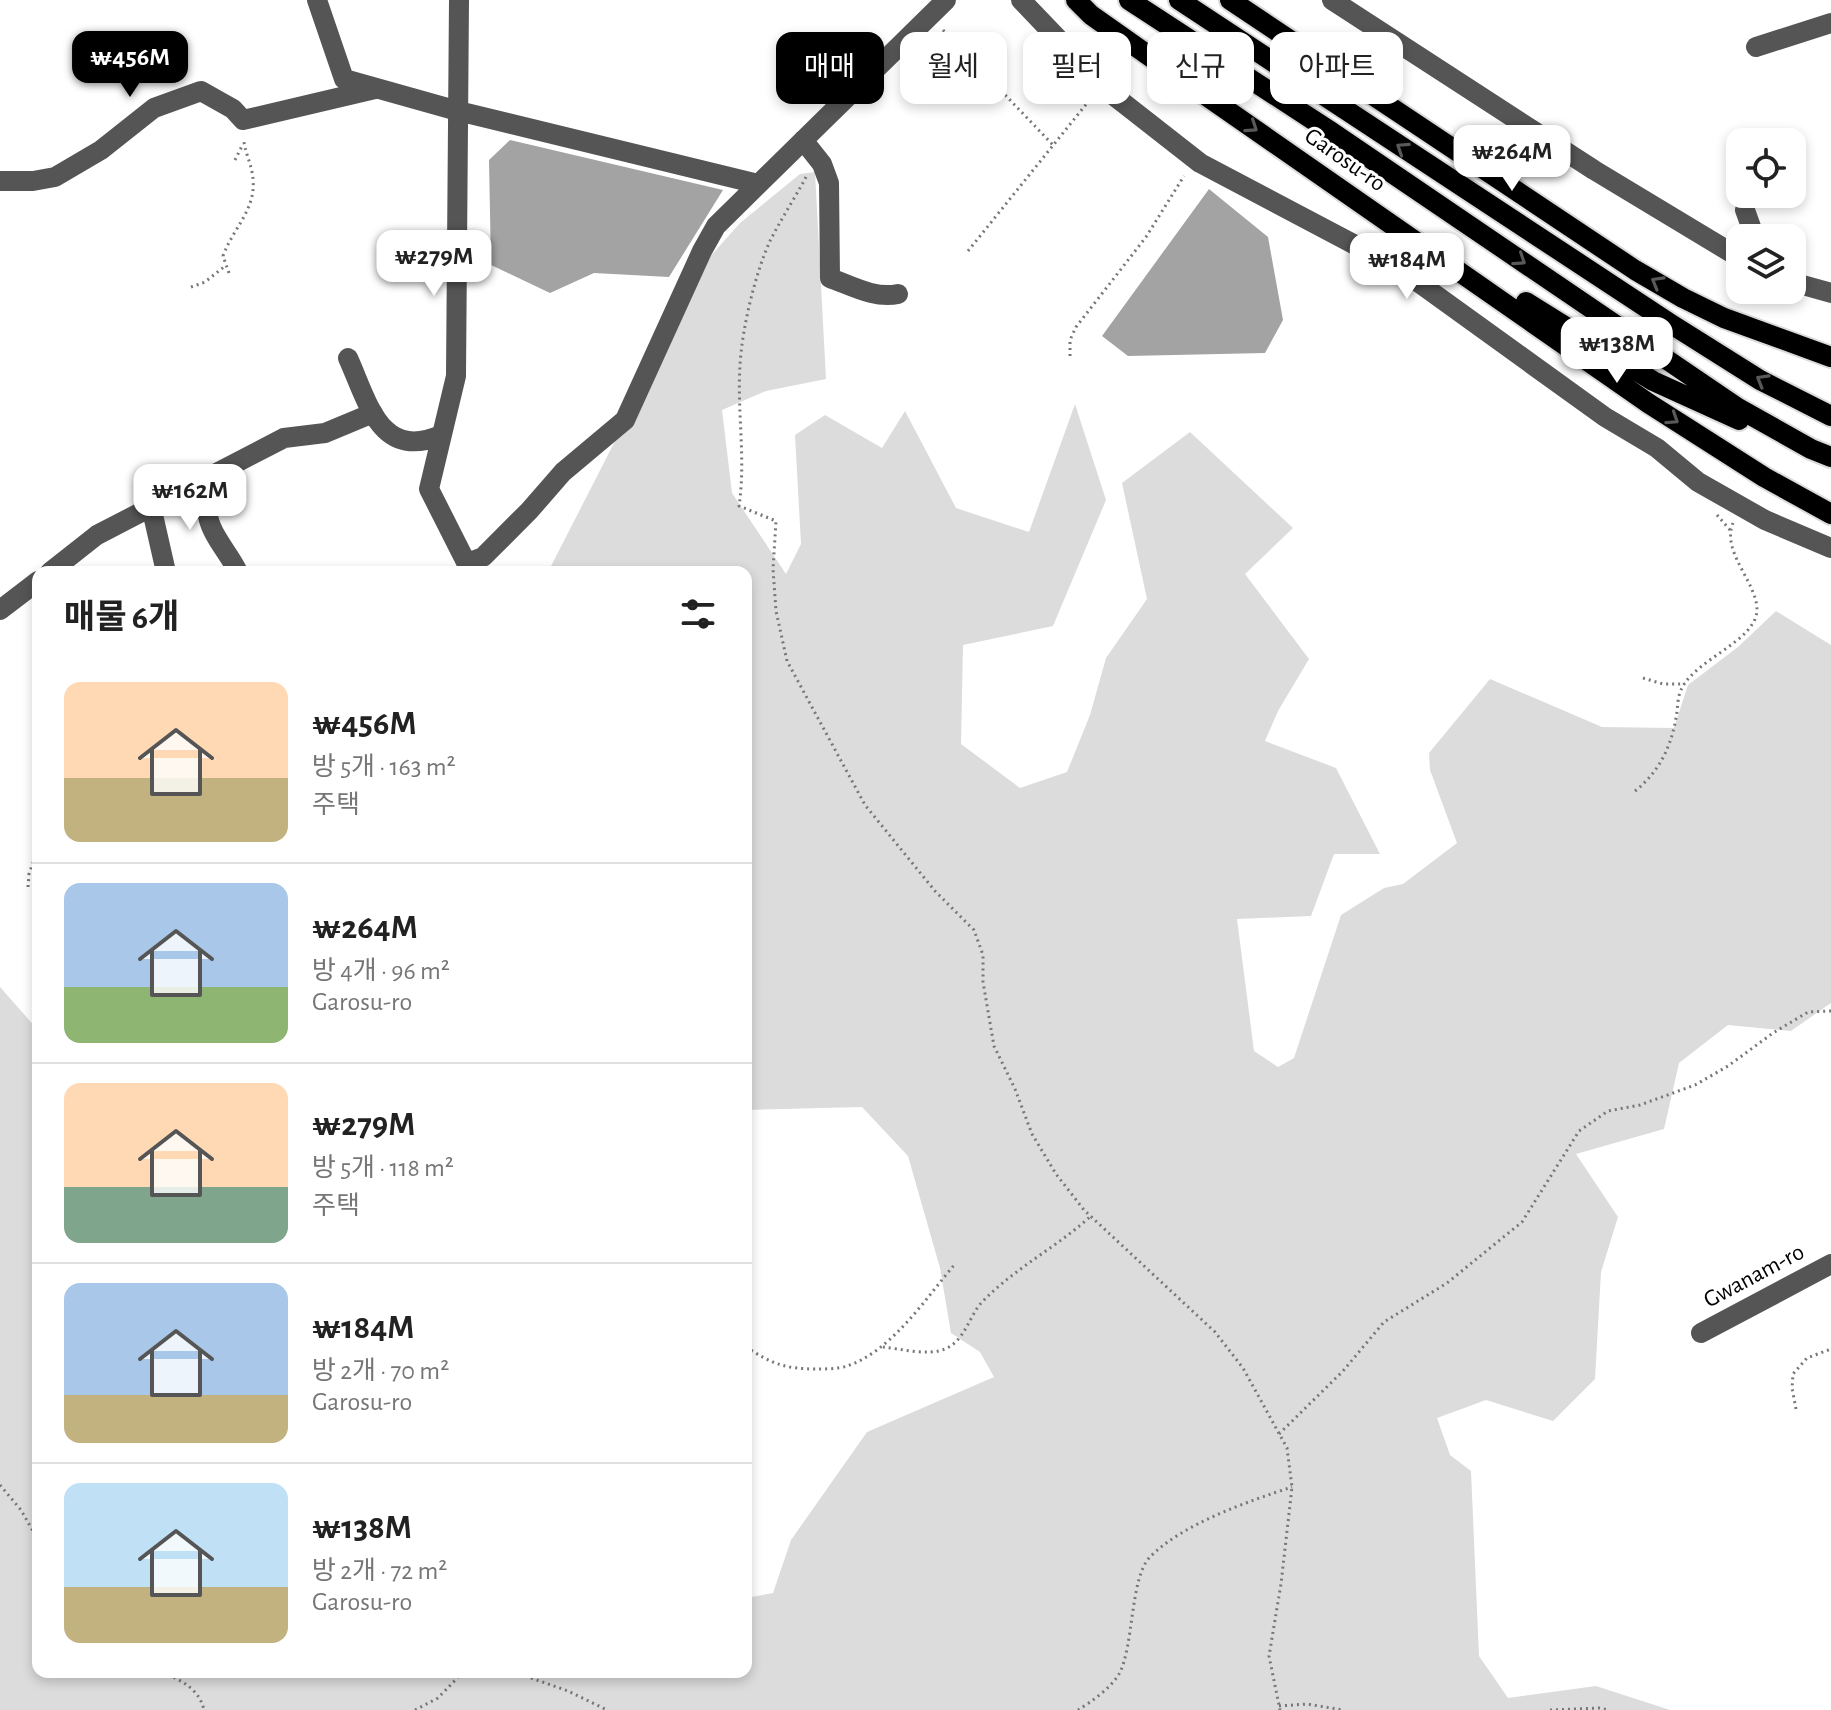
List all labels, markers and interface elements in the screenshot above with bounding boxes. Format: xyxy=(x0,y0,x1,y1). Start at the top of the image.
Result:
pin: ₩456M xyxy=(74,31,186,99)
chip: 매매 xyxy=(776,32,884,104)
chip: 월세 xyxy=(900,32,1007,104)
chip: 필터 xyxy=(1023,32,1131,104)
chip: 신규 xyxy=(1147,32,1254,104)
chip: 아파트 xyxy=(1270,32,1403,104)
text: ₩456M xyxy=(90,44,170,70)
one-way arrow xyxy=(1244,117,1258,132)
street label: Garosu-ro xyxy=(1300,124,1390,196)
pin: ₩264M xyxy=(1456,125,1568,193)
map controls xyxy=(1726,128,1806,304)
button: locate xyxy=(1726,128,1806,208)
text: ₩264M xyxy=(1472,138,1552,164)
one-way arrow xyxy=(1397,142,1411,157)
button: layers xyxy=(1726,224,1806,304)
pin: ₩279M xyxy=(378,230,490,298)
pin: ₩184M xyxy=(1351,233,1463,301)
text: ₩279M xyxy=(394,243,474,269)
text: ₩184M xyxy=(1368,246,1446,272)
one-way arrow xyxy=(1512,250,1526,265)
one-way arrow xyxy=(1651,276,1666,292)
pin: ₩138M xyxy=(1561,317,1673,385)
text: ₩138M xyxy=(1579,330,1655,356)
one-way arrow xyxy=(1756,374,1770,390)
one-way arrow xyxy=(1664,409,1679,424)
pin: ₩162M xyxy=(134,464,246,532)
text: ₩162M xyxy=(151,477,229,503)
icon: filters xyxy=(676,592,720,636)
text: 매물 6개 xyxy=(64,601,179,635)
text: ₩456M xyxy=(312,707,416,741)
icon: home xyxy=(128,714,224,810)
text: 방 5개 · 163 m² xyxy=(312,754,456,780)
text: 주택 xyxy=(312,792,360,818)
text: ₩264M xyxy=(312,911,418,945)
icon: home xyxy=(128,915,224,1011)
text: 방 4개 · 96 m² xyxy=(312,958,450,984)
text: Garosu-ro xyxy=(312,989,412,1015)
text: ₩279M xyxy=(312,1108,415,1142)
icon: home xyxy=(128,1115,224,1211)
text: 방 5개 · 118 m² xyxy=(312,1155,454,1181)
text: 주택 xyxy=(312,1193,360,1219)
street label: Gwanam-ro xyxy=(1700,1240,1808,1312)
text: ₩184M xyxy=(312,1311,414,1345)
icon: home xyxy=(128,1315,224,1411)
text: 방 2개 · 70 m² xyxy=(312,1358,449,1384)
text: Garosu-ro xyxy=(312,1389,412,1415)
text: ₩138M xyxy=(312,1511,412,1545)
icon: home xyxy=(128,1515,224,1611)
text: 방 2개 · 72 m² xyxy=(312,1558,447,1584)
text: Garosu-ro xyxy=(312,1589,412,1615)

